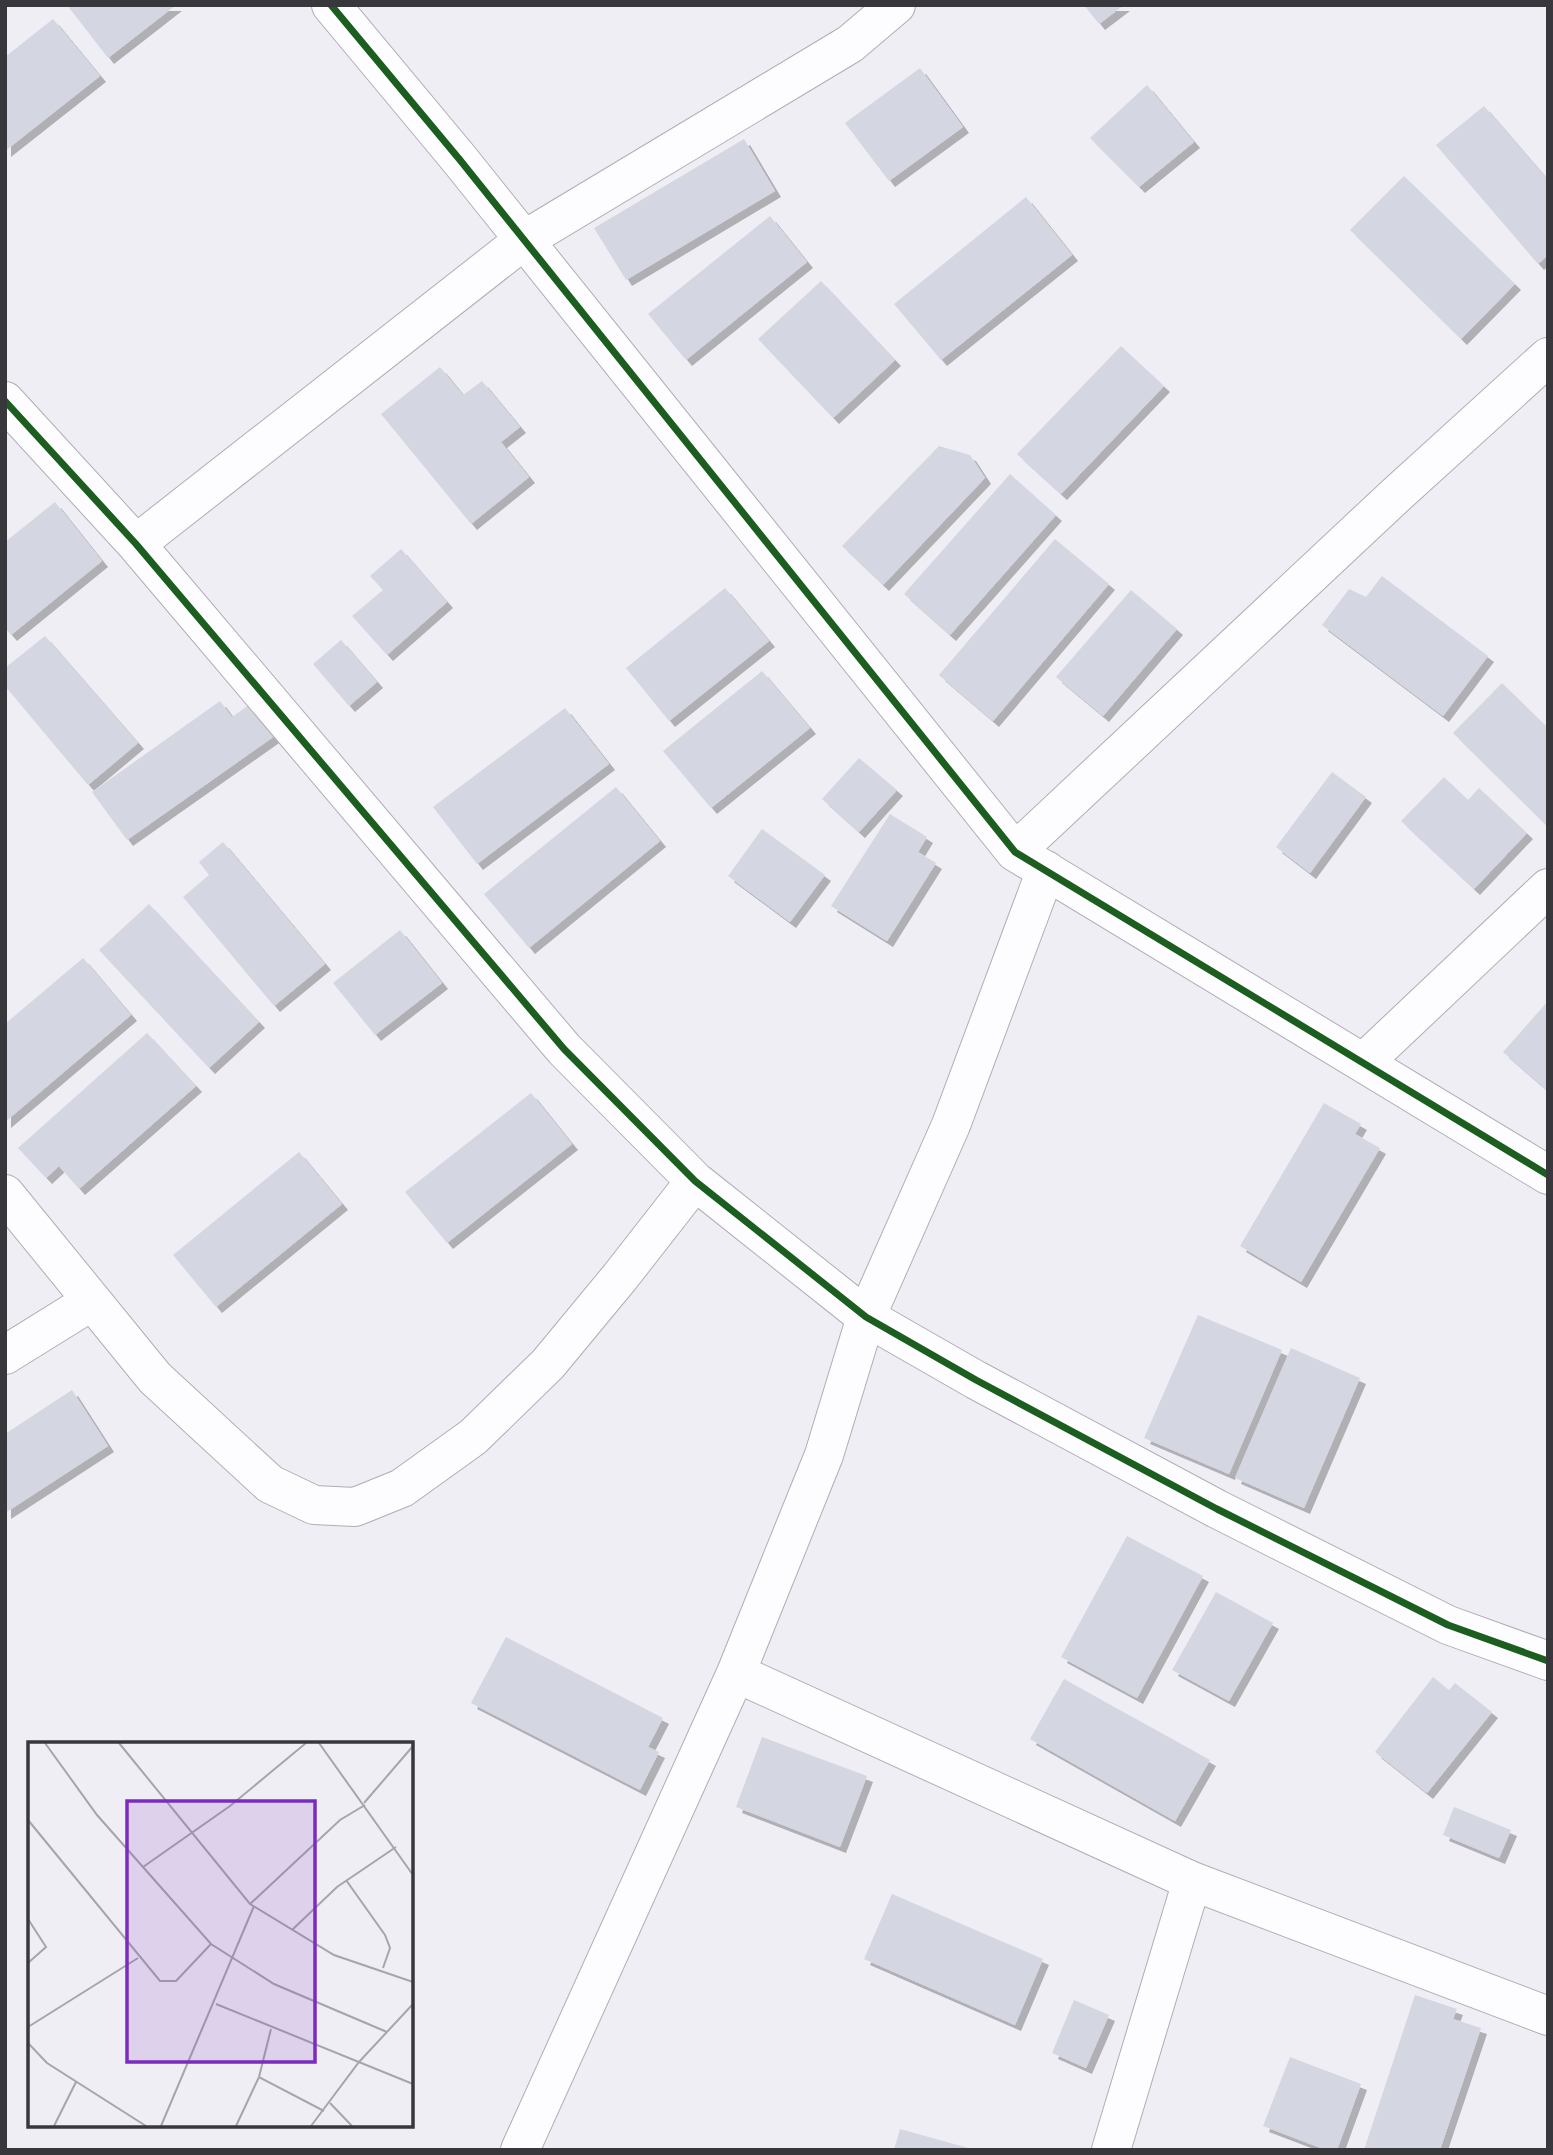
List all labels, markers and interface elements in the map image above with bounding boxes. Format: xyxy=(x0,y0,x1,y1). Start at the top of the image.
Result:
inset map xyxy=(28,1742,413,2127)

